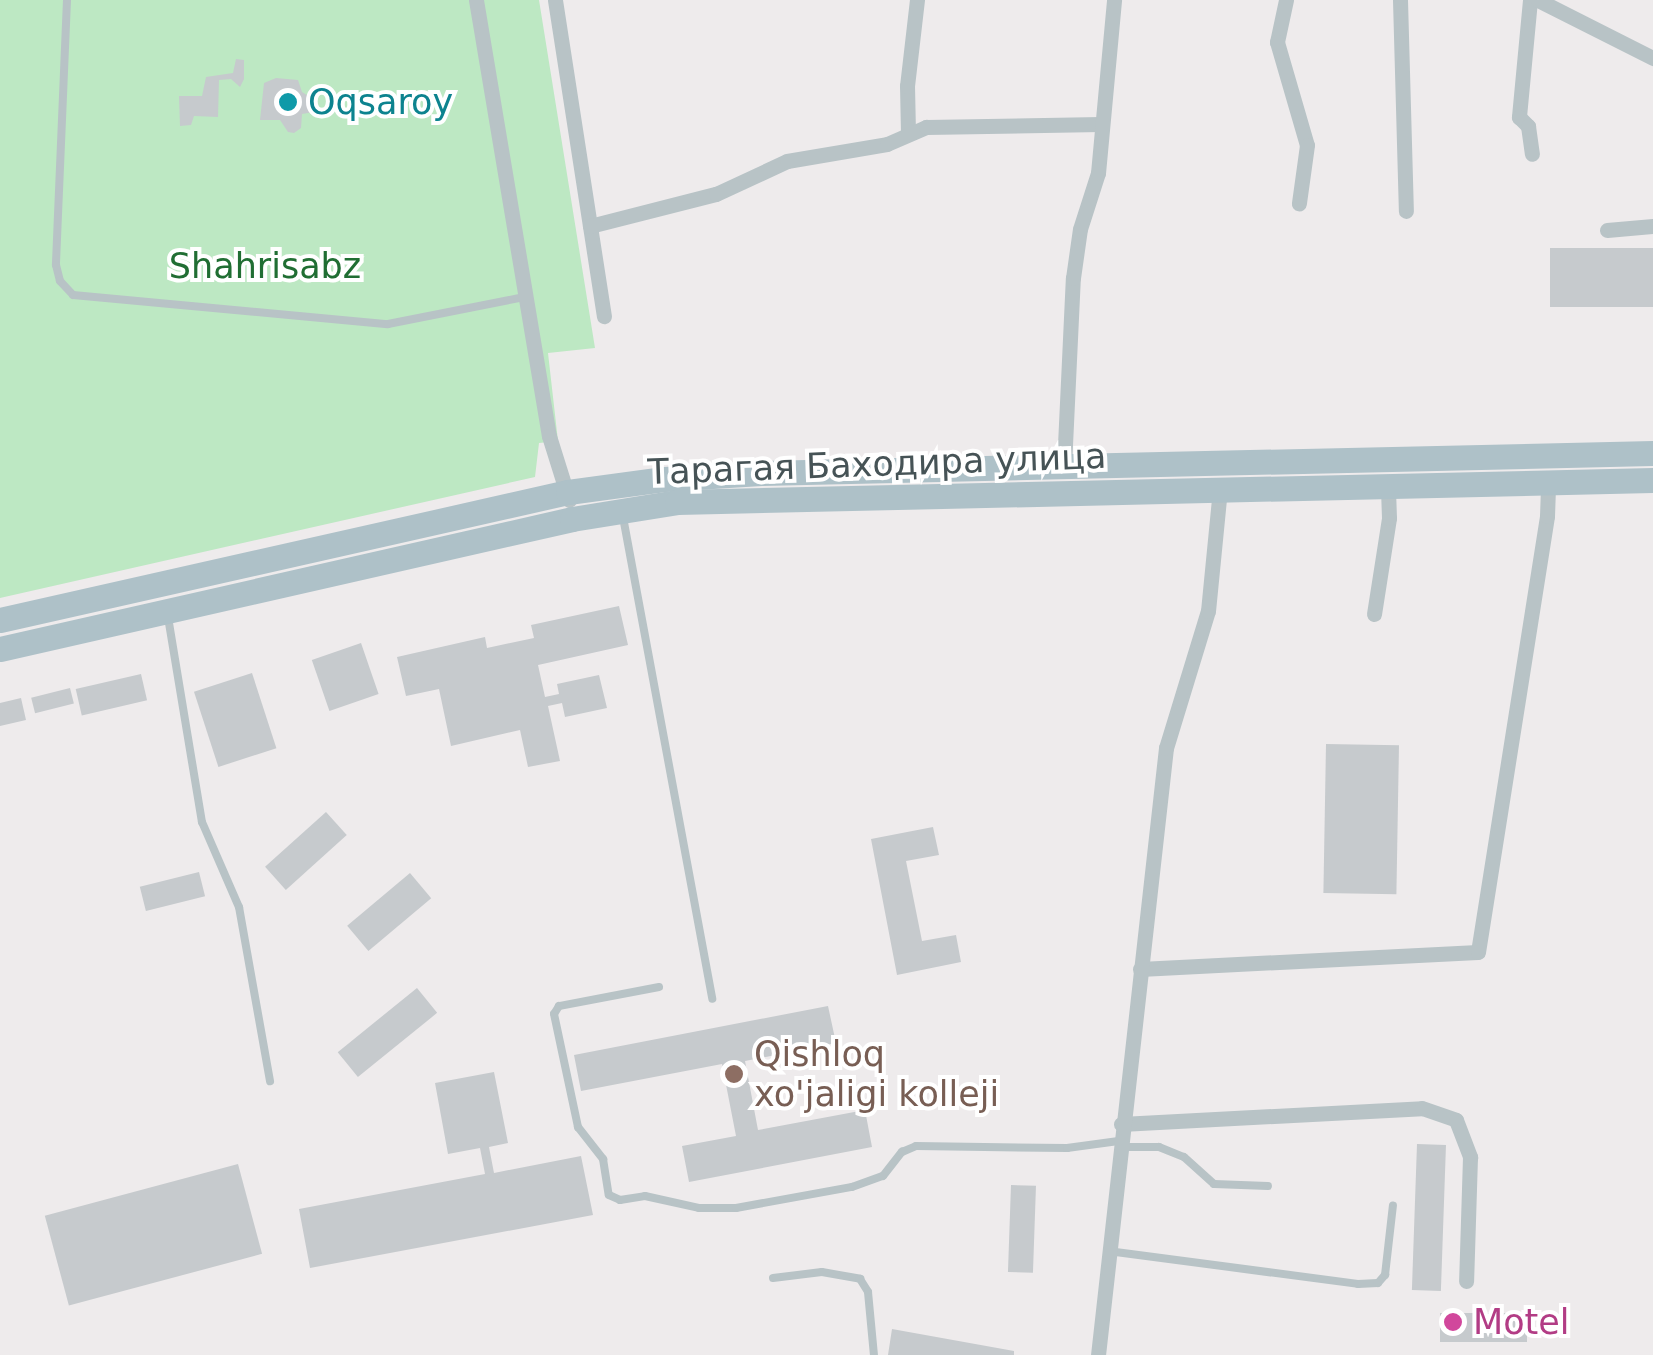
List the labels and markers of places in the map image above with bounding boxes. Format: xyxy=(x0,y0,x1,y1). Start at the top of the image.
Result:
place label: Oqsaroy xyxy=(308,81,453,123)
marker: Oqsaroy xyxy=(277,91,299,113)
place label: Qishloq xo'jaligi kolleji xyxy=(754,1033,999,1115)
marker: Qishloq xo'jaligi kolleji xyxy=(723,1063,745,1085)
place label: Motel xyxy=(1473,1301,1570,1343)
marker: Motel xyxy=(1442,1311,1464,1333)

